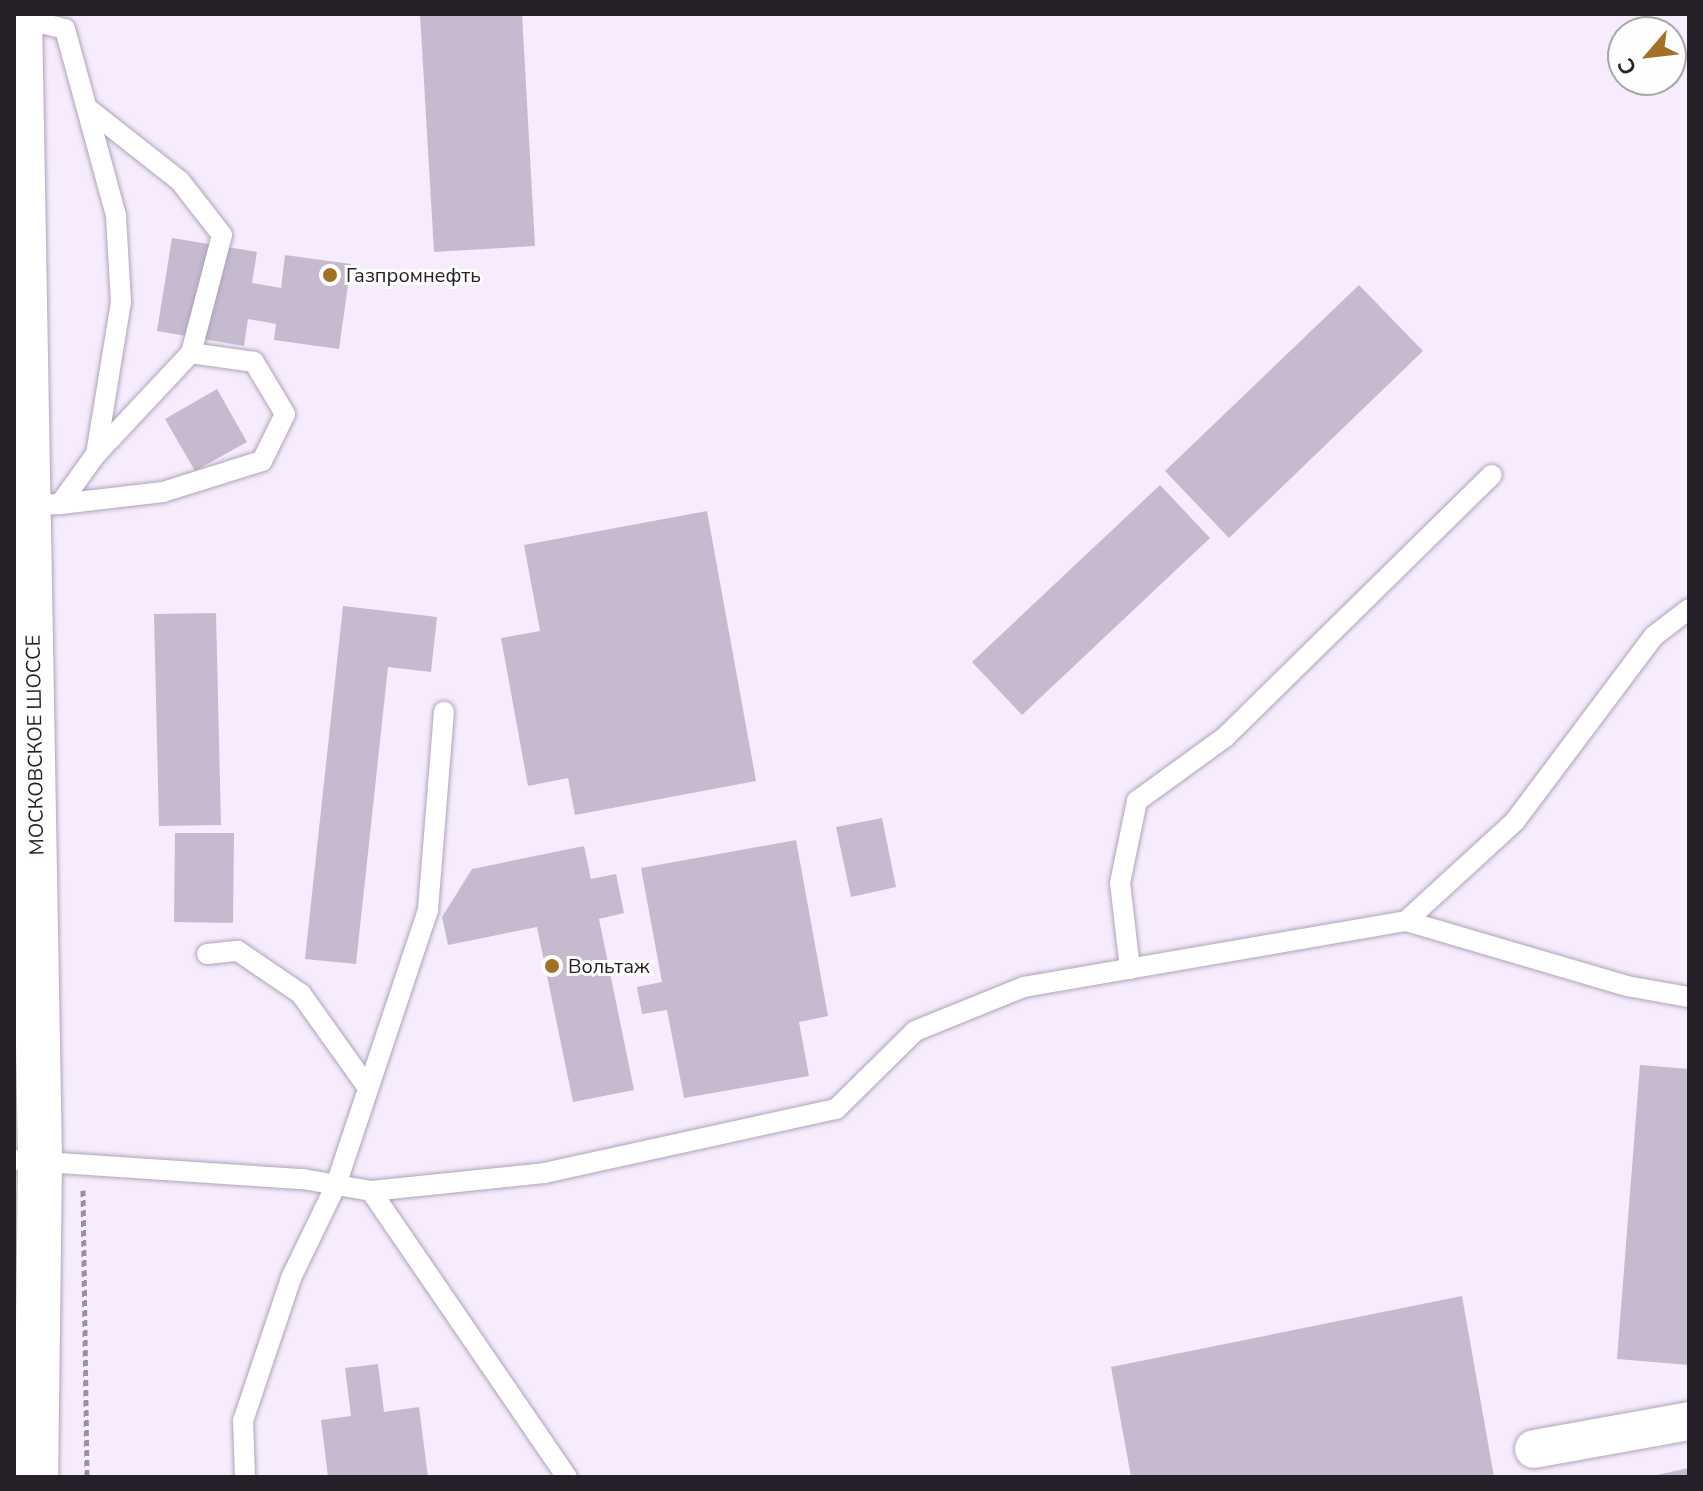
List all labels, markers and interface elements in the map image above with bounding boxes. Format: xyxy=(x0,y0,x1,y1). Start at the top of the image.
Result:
north arrow xyxy=(1607,16,1687,96)
text: С xyxy=(1611,53,1644,80)
place label: Газпромнефть xyxy=(346,263,481,287)
marker: Газпромнефть xyxy=(321,266,339,284)
street label: МОСКОВСКОЕ ШОССЕ xyxy=(21,635,49,855)
place label: Вольтаж xyxy=(568,954,650,978)
marker: Вольтаж xyxy=(543,957,561,975)

